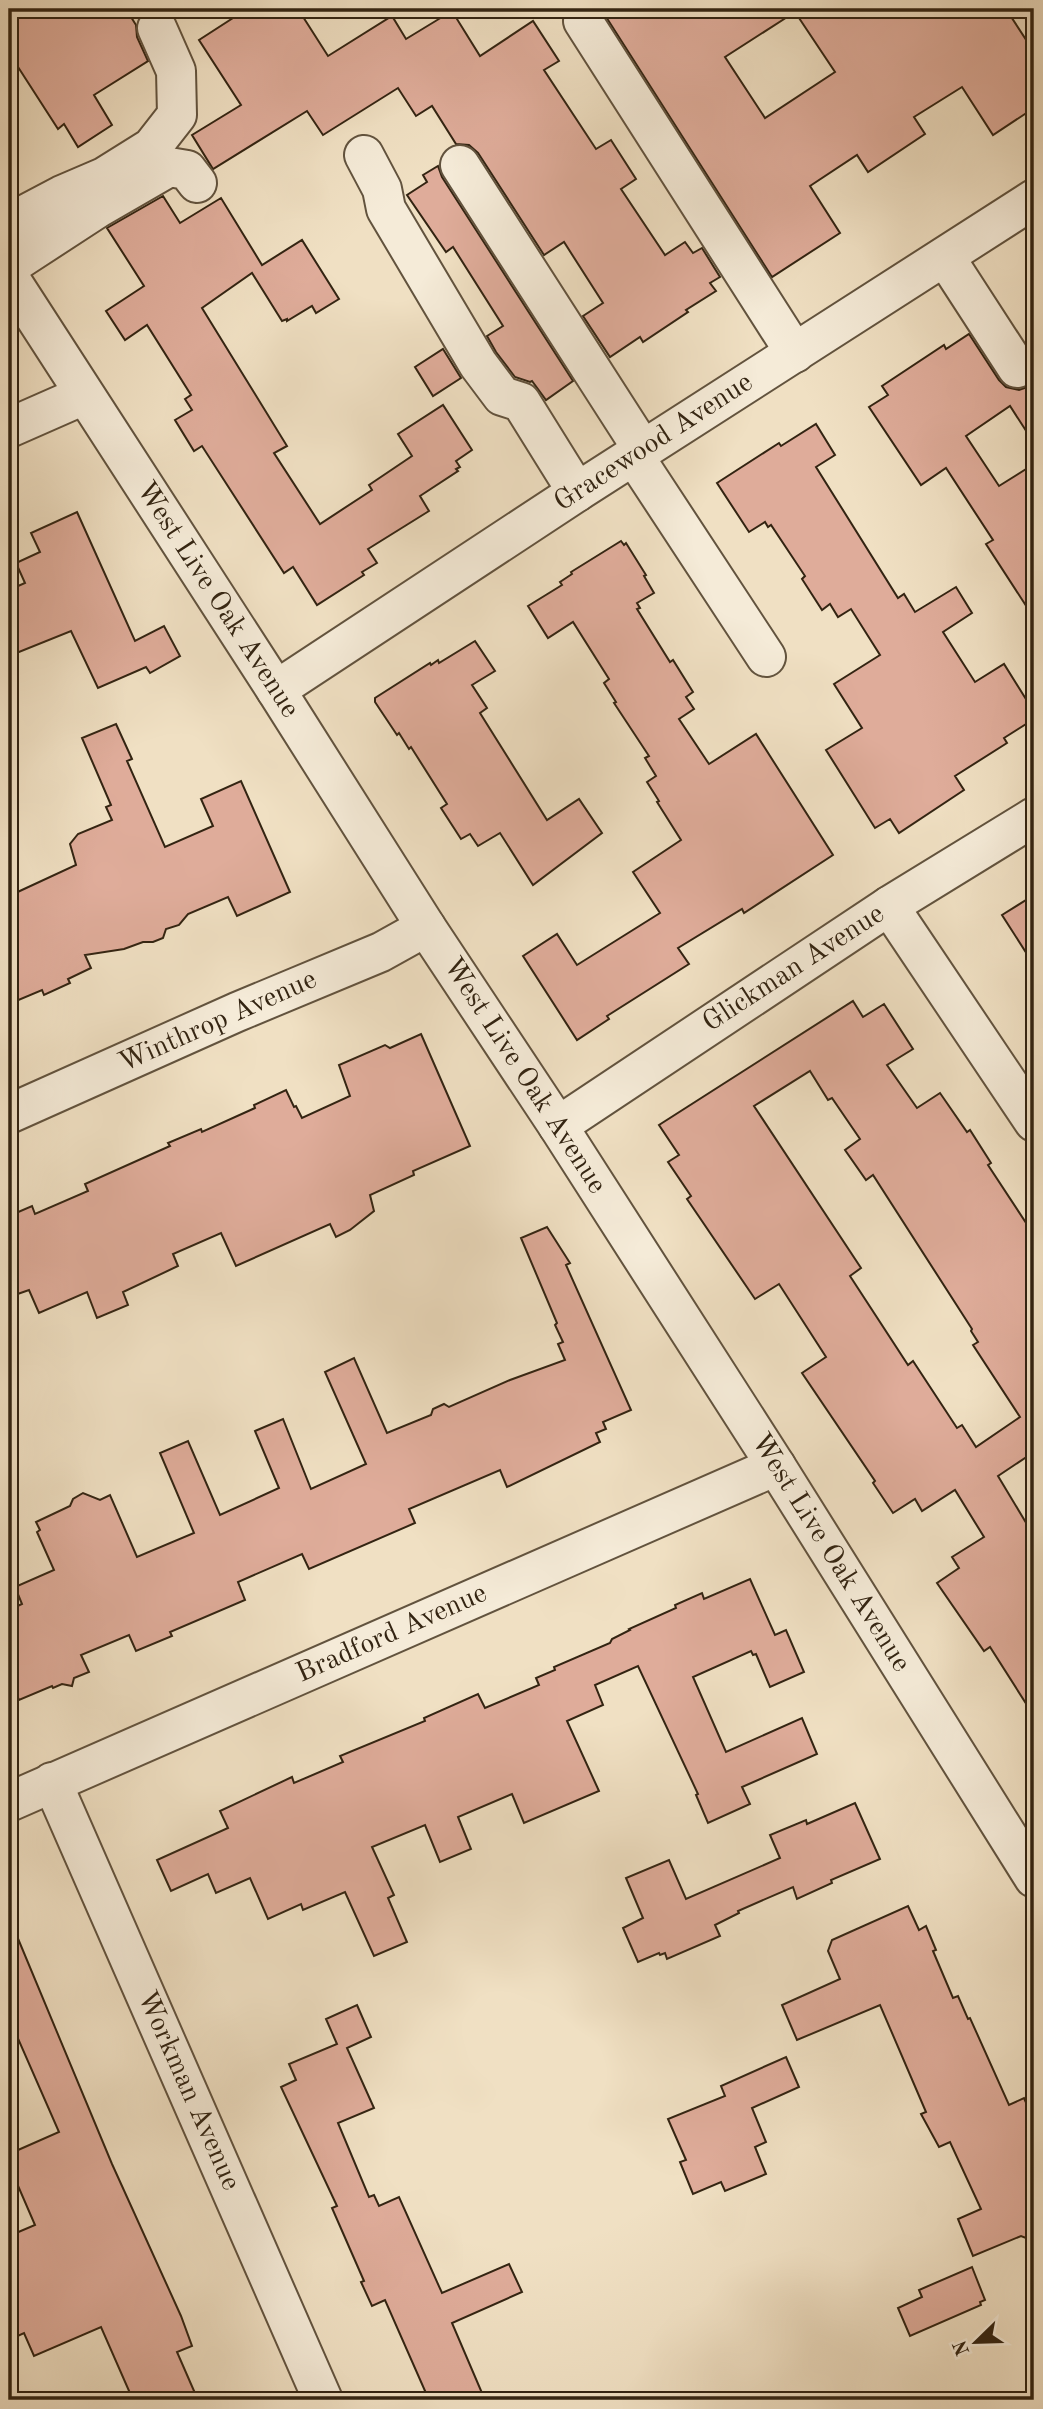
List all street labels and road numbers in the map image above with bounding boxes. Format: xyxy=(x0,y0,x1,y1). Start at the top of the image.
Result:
street label: Gracewood Avenue xyxy=(550,369,758,517)
street label: West Live Oak Avenue xyxy=(130,477,304,723)
street label: Glickman Avenue xyxy=(698,900,890,1038)
street label: West Live Oak Avenue xyxy=(437,953,611,1199)
street label: Winthrop Avenue xyxy=(115,966,321,1078)
street label: West Live Oak Avenue xyxy=(745,1429,915,1677)
street label: Bradford Avenue xyxy=(293,1579,491,1689)
street label: Workman Avenue xyxy=(131,1987,245,2195)

